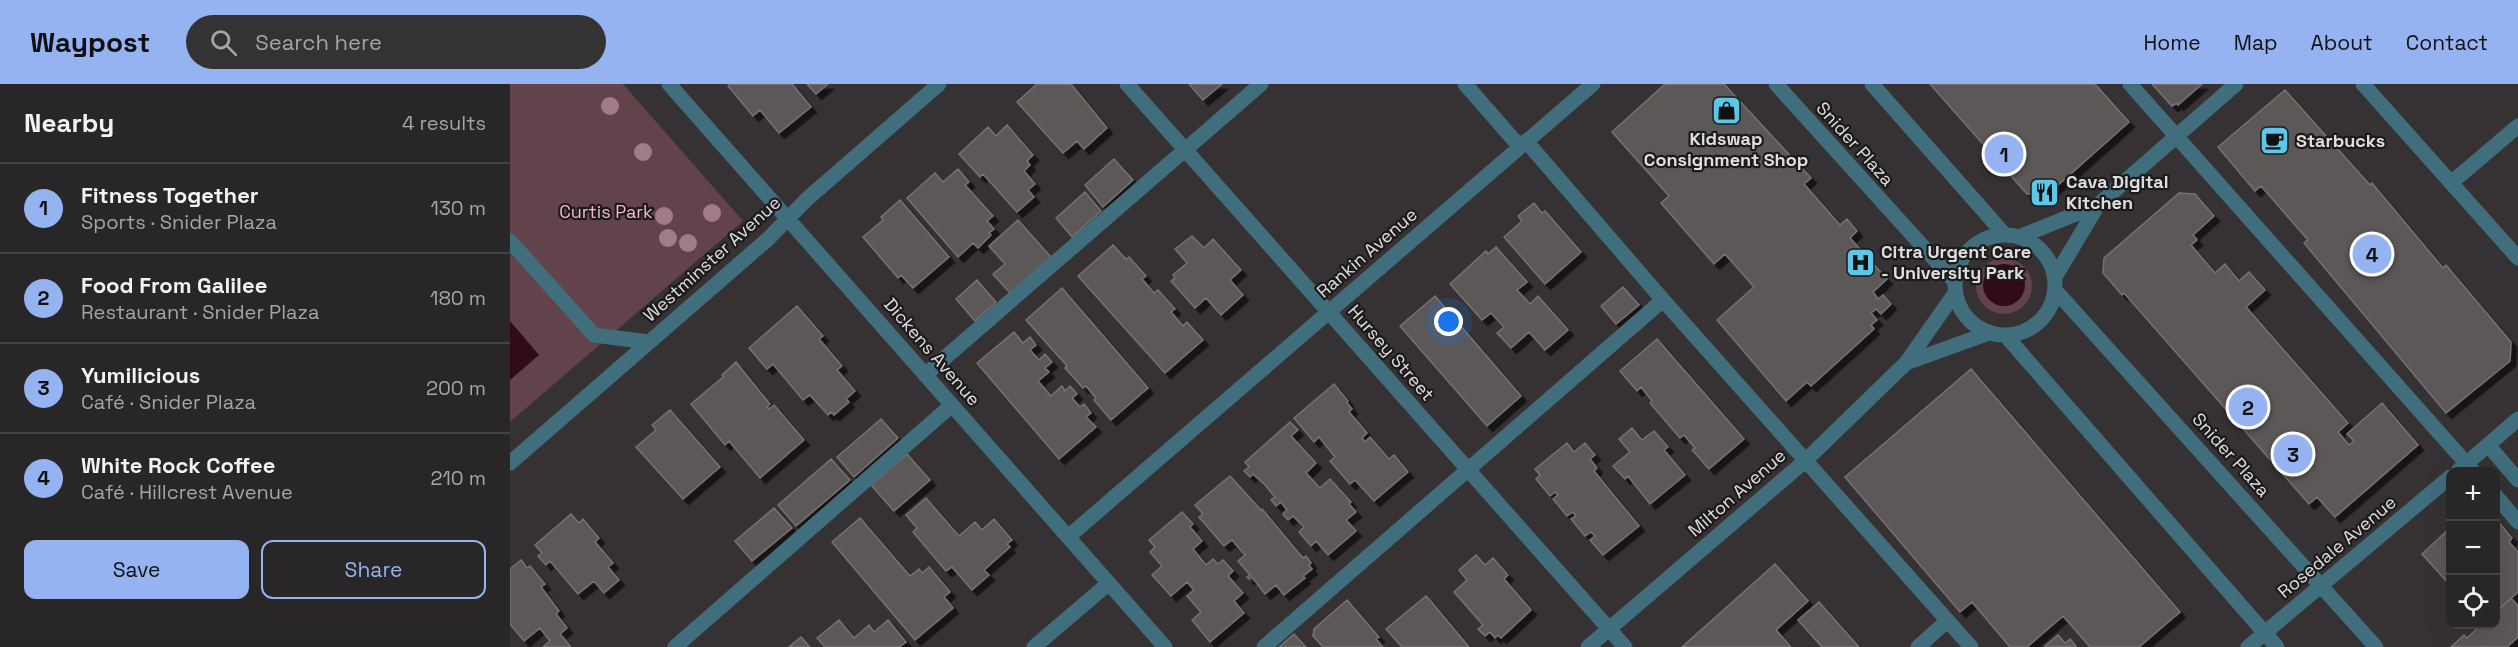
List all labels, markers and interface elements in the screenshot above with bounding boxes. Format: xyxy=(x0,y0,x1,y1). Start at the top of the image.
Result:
search box xyxy=(186,15,606,69)
text: Waypost xyxy=(30,24,150,60)
icon: search xyxy=(207,26,240,59)
text: Search here xyxy=(255,28,382,56)
text: Home xyxy=(2143,29,2201,56)
text: Map xyxy=(2234,29,2278,56)
text: About xyxy=(2311,29,2373,56)
text: Contact xyxy=(2406,29,2488,56)
shop icon: Kidswap Consignment Shop xyxy=(1710,94,1742,126)
street label: Snider Plaza xyxy=(1812,97,1899,191)
text: Nearby xyxy=(24,106,114,140)
text: 4 results xyxy=(402,110,486,136)
cafe icon: Starbucks xyxy=(2259,125,2291,157)
place label: Kidswap Consignment Shop xyxy=(1644,127,1808,171)
place label: Starbucks xyxy=(2296,129,2385,152)
pin: 1 xyxy=(1984,132,2024,176)
place label: Cava Digital Kitchen xyxy=(2066,170,2169,214)
restaurant icon: Cava Digital Kitchen xyxy=(2029,176,2061,208)
text: Fitness Together xyxy=(81,181,259,209)
street label: Westminster Avenue xyxy=(638,191,785,326)
text: 1 xyxy=(39,195,48,221)
text: 130 m xyxy=(430,195,486,221)
park label: Curtis Park xyxy=(559,200,653,223)
street label: Rankin Avenue xyxy=(1312,203,1422,303)
text: Sports · Snider Plaza xyxy=(81,209,277,235)
pin: 4 xyxy=(2352,232,2392,276)
place label: Citra Urgent Care - University Park xyxy=(1881,240,2031,284)
hospital icon: Citra Urgent Care - University Park xyxy=(1844,246,1876,278)
text: Food From Galilee xyxy=(81,271,267,299)
text: 2 xyxy=(38,285,49,311)
text: 180 m xyxy=(430,285,486,311)
street label: Dickens Avenue xyxy=(879,293,985,410)
text: Restaurant · Snider Plaza xyxy=(81,299,319,325)
street label: Hursey Street xyxy=(1343,300,1439,406)
your location xyxy=(1434,307,1463,336)
text: Yumilicious xyxy=(81,361,200,389)
text: 3 xyxy=(37,375,50,401)
text: 200 m xyxy=(426,375,486,401)
pin: 2 xyxy=(2228,384,2268,430)
text: Café · Snider Plaza xyxy=(81,389,256,415)
street label: Snider Plaza xyxy=(2188,408,2275,502)
pin: 3 xyxy=(2274,432,2312,476)
street label: Milton Avenue xyxy=(1683,444,1790,541)
text: White Rock Coffee xyxy=(81,451,275,479)
text: 4 xyxy=(37,465,50,491)
text: 210 m xyxy=(430,465,486,491)
map controls xyxy=(2446,467,2500,629)
button: + xyxy=(2446,467,2500,521)
text: Café · Hillcrest Avenue xyxy=(81,479,293,505)
street label: Rosedale Avenue xyxy=(2273,490,2401,603)
button: − xyxy=(2446,521,2500,575)
button: Save xyxy=(24,540,249,599)
button: Share xyxy=(261,540,486,599)
button: locate xyxy=(2446,575,2500,629)

